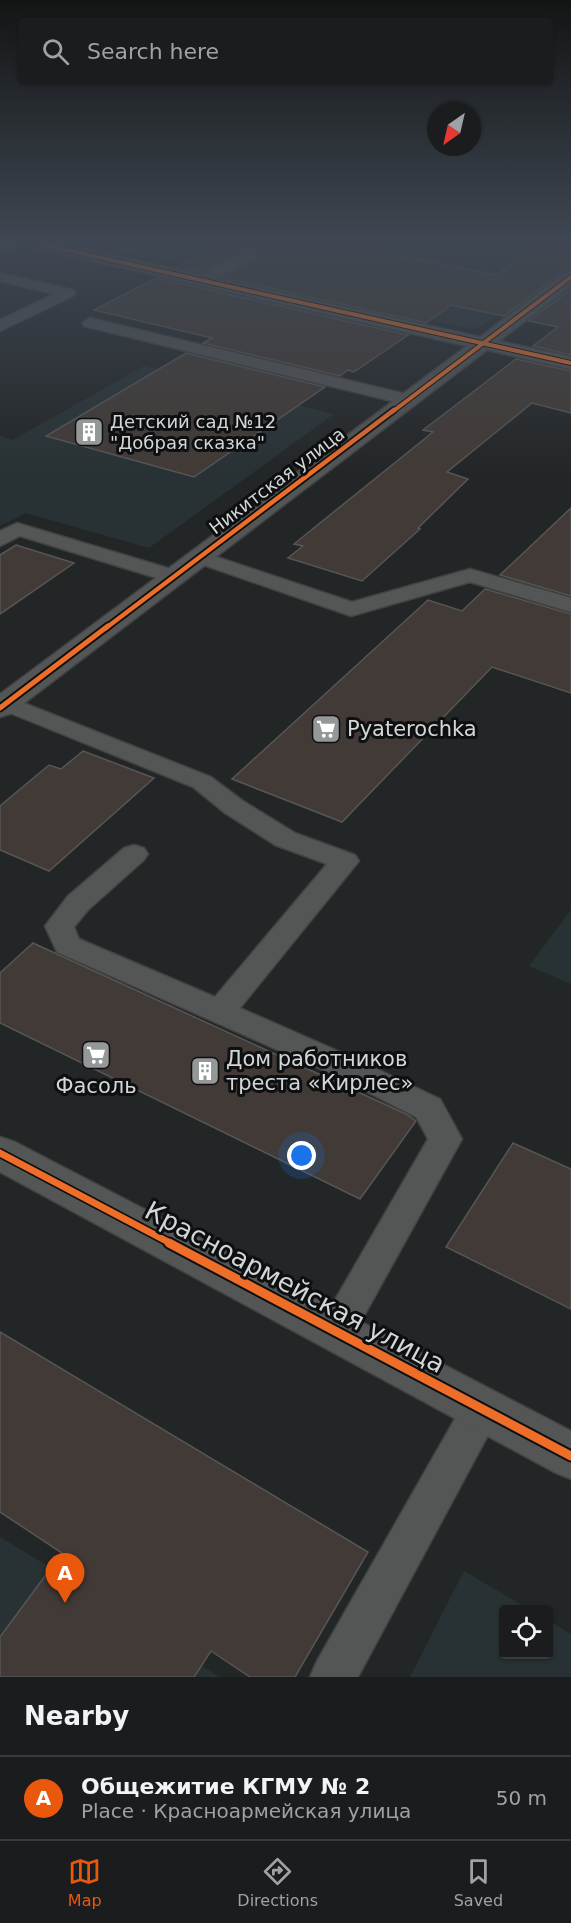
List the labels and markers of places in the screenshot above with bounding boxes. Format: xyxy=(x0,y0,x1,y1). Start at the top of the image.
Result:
place label: Детский сад №12 "Добрая сказка" xyxy=(110,411,276,453)
building icon: Детский сад №12 "Добрая сказка" xyxy=(73,416,105,448)
supermarket icon: Pyaterochka xyxy=(310,713,342,745)
place label: Pyaterochka xyxy=(347,717,477,741)
supermarket icon: Фасоль xyxy=(80,1039,112,1071)
place label: Дом работников треста «Кирлес» xyxy=(226,1047,413,1095)
building icon: Дом работников треста «Кирлес» xyxy=(189,1055,221,1087)
place label: Фасоль xyxy=(55,1074,137,1098)
pin: A xyxy=(46,1554,84,1603)

